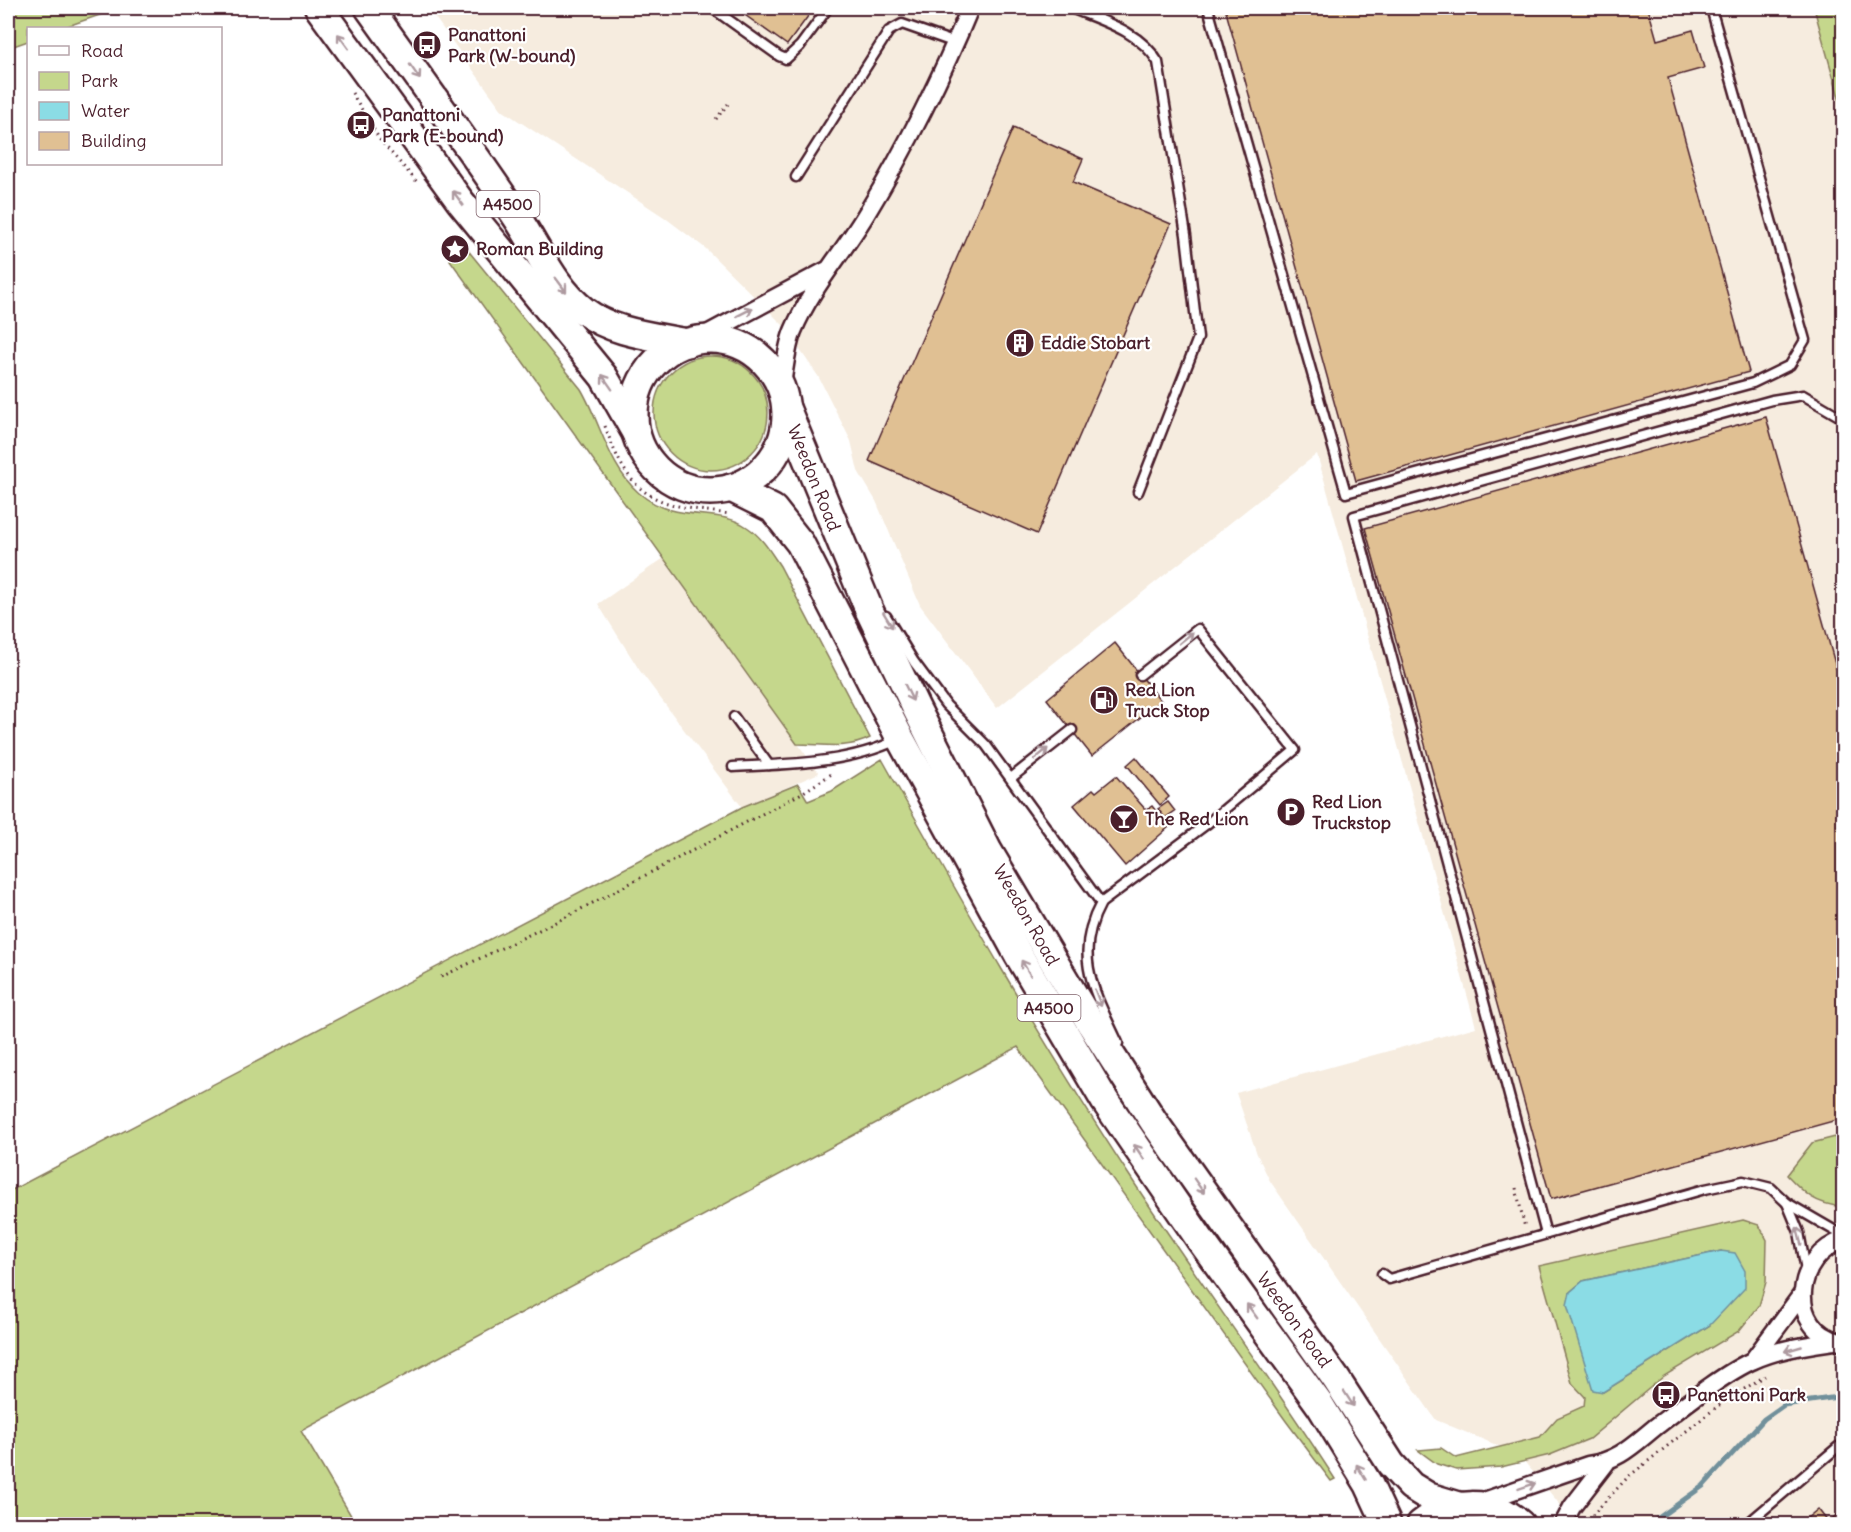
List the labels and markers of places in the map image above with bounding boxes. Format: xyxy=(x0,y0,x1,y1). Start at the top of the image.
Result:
place label: Panattoni Park (W-bound) xyxy=(448,23,575,67)
bus stop icon: Panattoni Park (W-bound) xyxy=(411,29,443,61)
place label: Panattoni Park (E-bound) xyxy=(382,103,504,147)
bus stop icon: Panattoni Park (E-bound) xyxy=(345,109,377,141)
place icon: Roman Building xyxy=(439,233,471,265)
place label: Roman Building xyxy=(476,237,604,260)
building icon: Eddie Stobart xyxy=(1004,327,1036,359)
place label: Eddie Stobart xyxy=(1041,331,1151,354)
place label: Red Lion Truck Stop xyxy=(1125,678,1210,722)
fuel station icon: Red Lion Truck Stop xyxy=(1088,684,1120,716)
place label: Red Lion Truckstop xyxy=(1312,790,1391,834)
parking icon: Red Lion Truckstop xyxy=(1275,796,1307,828)
bar icon: The Red Lion xyxy=(1108,803,1140,835)
place label: The Red Lion xyxy=(1145,807,1249,830)
bus stop icon: Panettoni Park xyxy=(1650,1379,1682,1411)
place label: Panettoni Park xyxy=(1687,1383,1806,1406)

